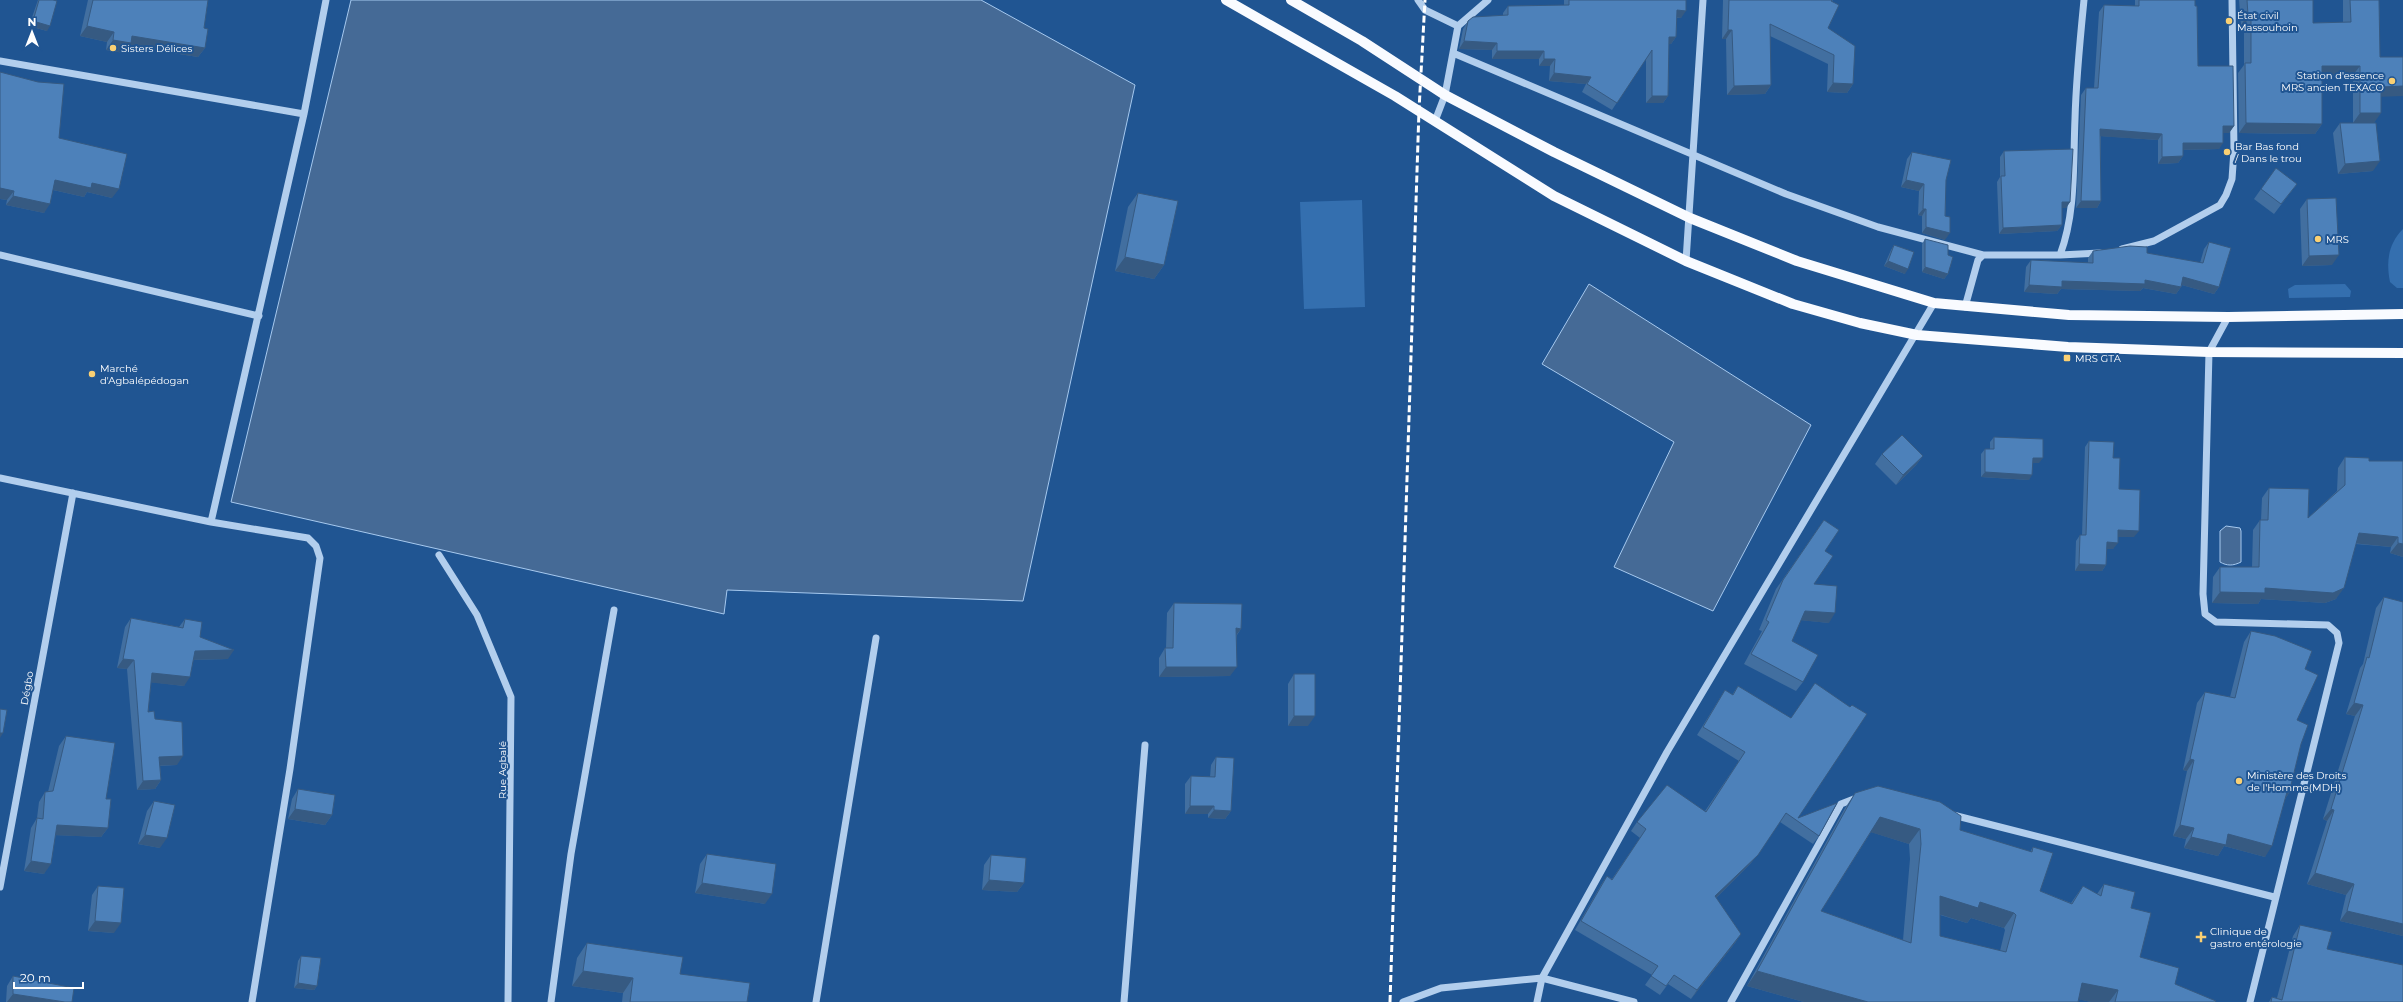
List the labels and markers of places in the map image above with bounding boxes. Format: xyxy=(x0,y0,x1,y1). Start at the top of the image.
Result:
place label: État civil Massouhoin xyxy=(2237,9,2298,34)
marker: État civil Massouhoin xyxy=(2224,16,2234,26)
place label: Sisters Délices xyxy=(121,42,192,55)
marker: Sisters Délices xyxy=(108,43,118,53)
place label: Station d'essence MRS ancien TEXACO xyxy=(2281,69,2384,94)
marker: Station d'essence MRS ancien TEXACO xyxy=(2387,76,2397,86)
place label: Bar Bas fond / Dans le trou xyxy=(2234,140,2302,165)
marker: Bar Bas fond / Dans le trou xyxy=(2222,147,2232,157)
place label: MRS xyxy=(2326,233,2349,246)
marker: MRS xyxy=(2313,234,2323,244)
place label: MRS GTA xyxy=(2075,352,2122,365)
marker: MRS GTA xyxy=(2062,353,2072,363)
place label: Marché d'Agbalépédogan xyxy=(100,362,189,387)
marker: Marché d'Agbalépédogan xyxy=(87,369,97,379)
place label: Ministère des Droits de l'Homme(MDH) xyxy=(2247,769,2346,794)
marker: Ministère des Droits de l'Homme(MDH) xyxy=(2234,776,2244,786)
place label: Clinique de gastro entérologie xyxy=(2210,925,2302,950)
marker: Clinique de gastro entérologie xyxy=(2195,931,2207,943)

